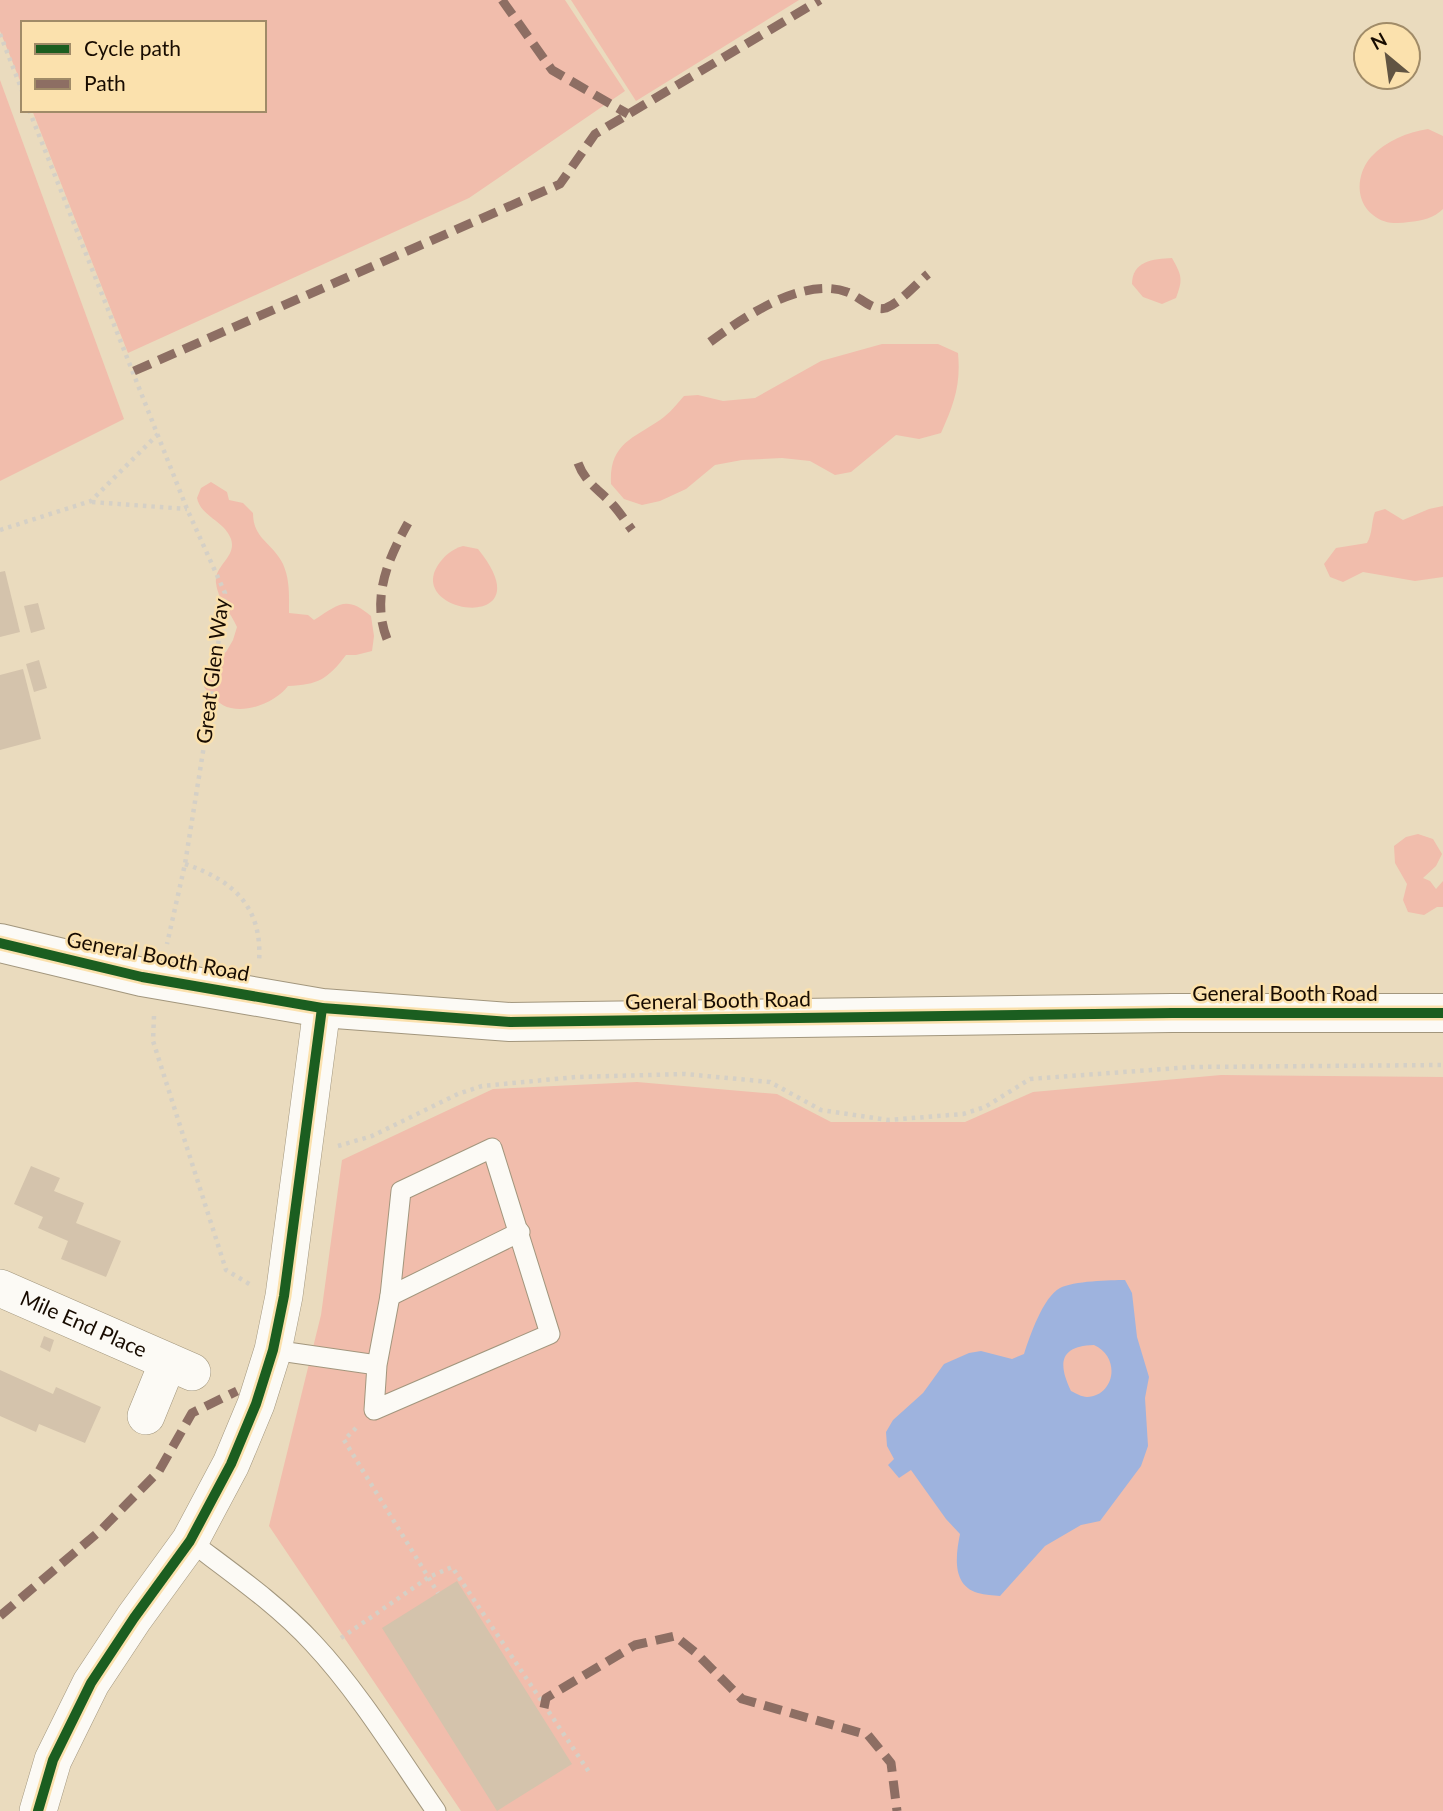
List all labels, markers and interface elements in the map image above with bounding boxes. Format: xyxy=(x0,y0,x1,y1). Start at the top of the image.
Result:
legend xyxy=(21,21,266,112)
north arrow xyxy=(1352,21,1422,91)
text: N xyxy=(1367,27,1390,54)
text: Cycle path xyxy=(84,35,181,60)
text: Path xyxy=(84,70,126,95)
street label: Great Glen Way xyxy=(190,596,233,745)
street label: General Booth Road xyxy=(65,926,252,986)
street label: General Booth Road xyxy=(1192,980,1378,1005)
street label: General Booth Road xyxy=(625,985,811,1014)
street label: Mile End Place xyxy=(17,1284,151,1362)

